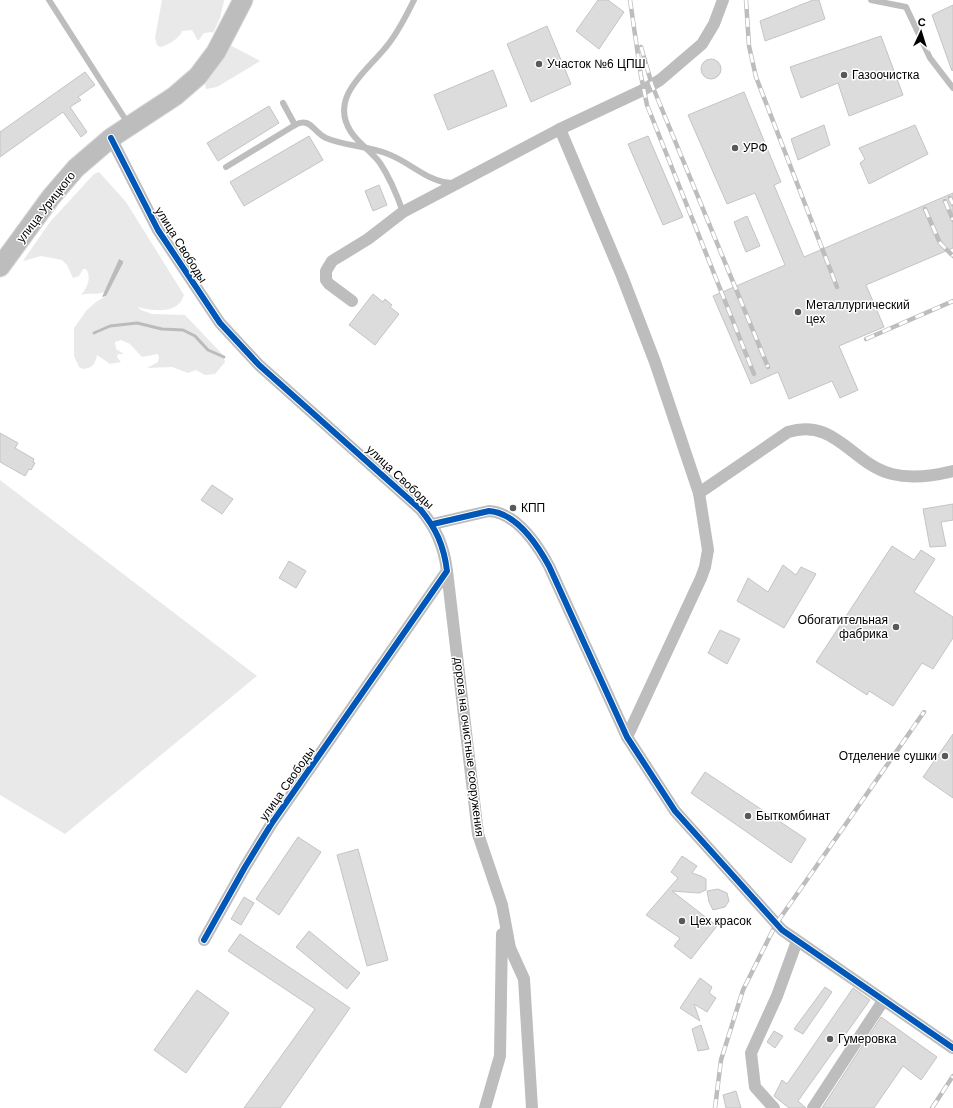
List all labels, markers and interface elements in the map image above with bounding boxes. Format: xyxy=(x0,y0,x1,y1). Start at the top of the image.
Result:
north arrow xyxy=(901,12,941,52)
text: С xyxy=(917,16,926,28)
place label: Участок №6 ЦПШ xyxy=(547,57,646,71)
marker: Участок №6 ЦПШ xyxy=(534,59,544,69)
place label: Газоочистка xyxy=(852,68,920,82)
marker: Газоочистка xyxy=(839,70,849,80)
place label: УРФ xyxy=(743,141,768,155)
marker: УРФ xyxy=(730,143,740,153)
street label: улица Урицкого xyxy=(14,168,78,245)
street label: улица Свободы xyxy=(152,204,210,286)
place label: Металлургический цех xyxy=(806,298,910,326)
marker: Металлургический цех xyxy=(793,307,803,317)
street label: улица Свободы xyxy=(363,442,437,512)
place label: КПП xyxy=(521,501,545,515)
marker: КПП xyxy=(508,503,518,513)
place label: Обогатительная фабрика xyxy=(798,613,888,641)
marker: Обогатительная фабрика xyxy=(891,622,901,632)
street label: дорога на очистные сооружения xyxy=(451,657,487,837)
street label: улица Свободы xyxy=(256,744,318,824)
place label: Отделение сушки xyxy=(839,749,937,763)
marker: Отделение сушки xyxy=(940,751,950,761)
place label: Быткомбинат xyxy=(756,809,831,823)
marker: Быткомбинат xyxy=(743,811,753,821)
place label: Цех красок xyxy=(690,914,752,928)
marker: Цех красок xyxy=(677,916,687,926)
place label: Гумеровка xyxy=(838,1032,897,1046)
marker: Гумеровка xyxy=(825,1034,835,1044)

